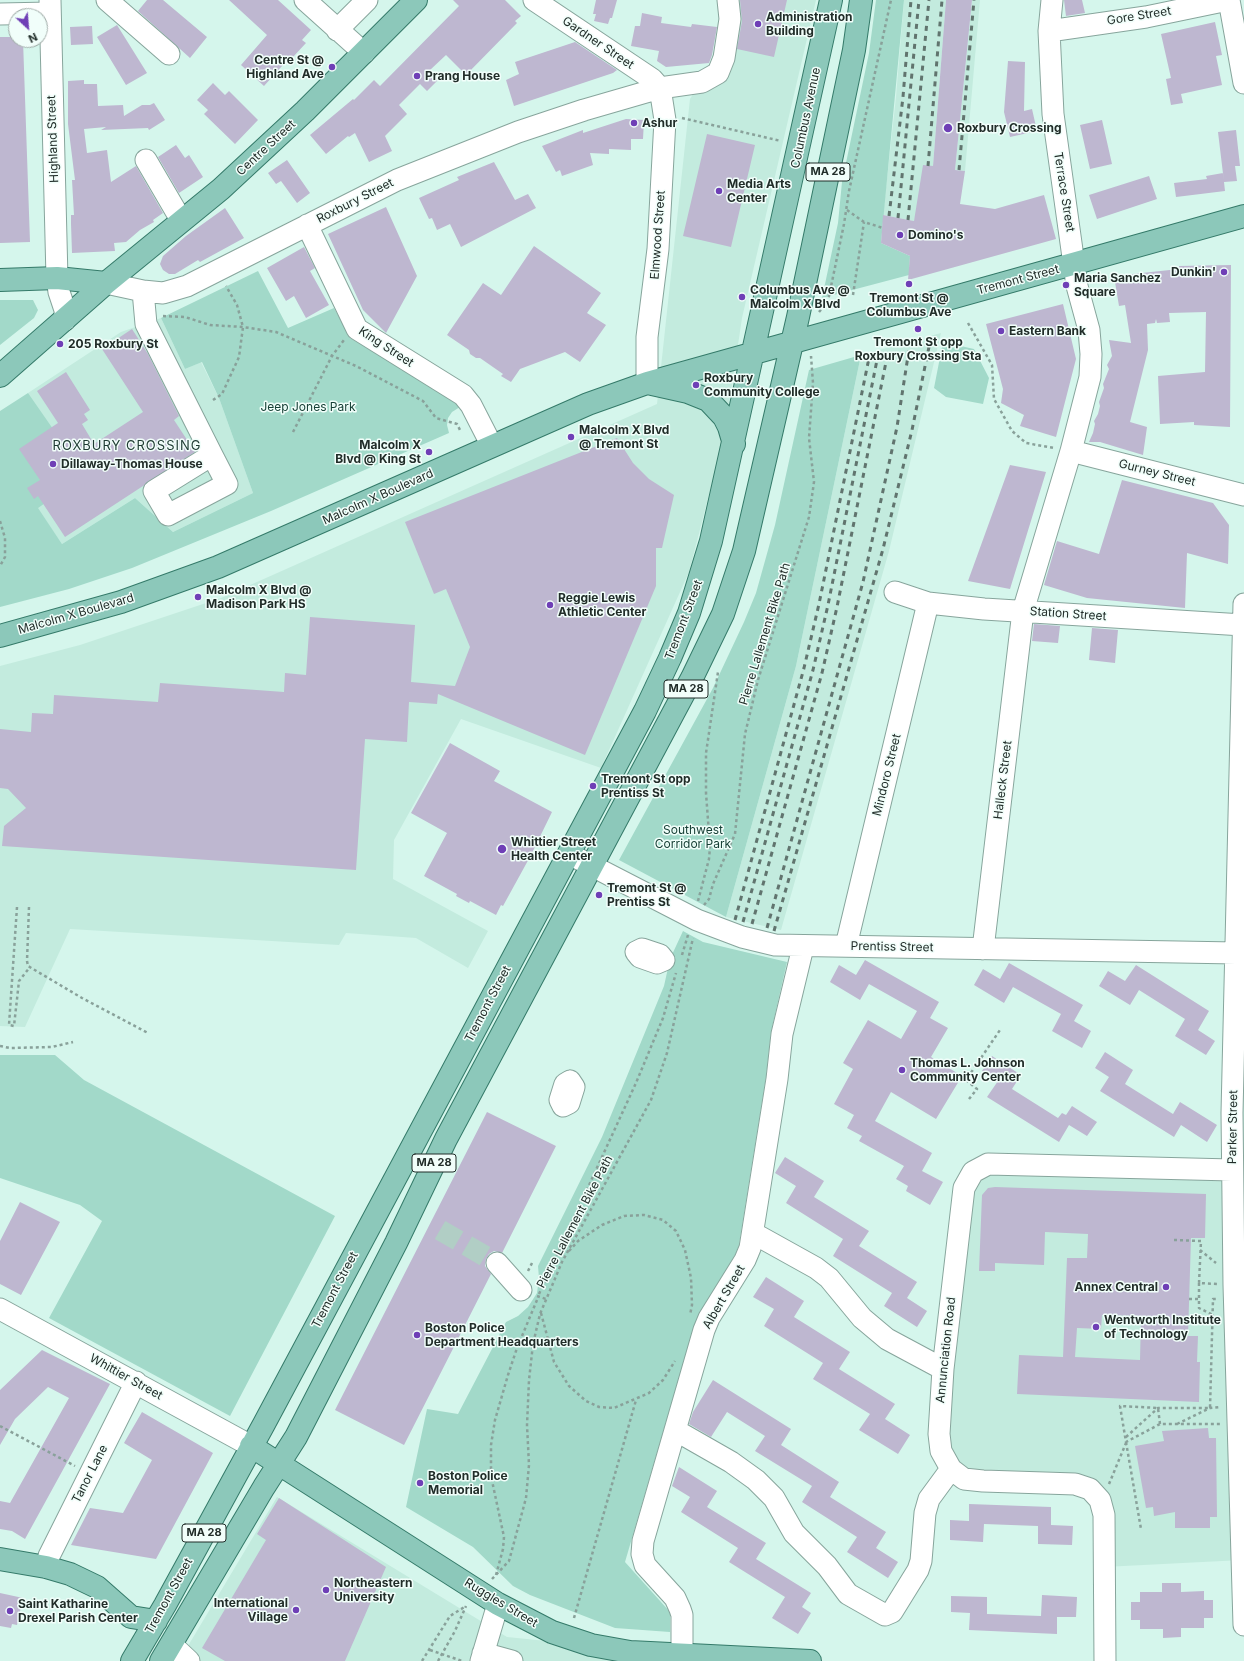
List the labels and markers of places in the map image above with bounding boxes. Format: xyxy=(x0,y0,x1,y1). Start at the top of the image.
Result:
place label: Administration Building xyxy=(766,10,852,38)
marker: Administration Building xyxy=(753,19,763,29)
place label: Centre St @ Highland Ave xyxy=(246,53,324,81)
marker: Centre St @ Highland Ave xyxy=(327,62,337,72)
place label: Prang House xyxy=(425,69,500,83)
marker: Prang House xyxy=(412,71,422,81)
place label: Ashur xyxy=(642,116,677,130)
marker: Ashur xyxy=(629,118,639,128)
place label: Roxbury Crossing xyxy=(957,121,1062,135)
marker: Roxbury Crossing xyxy=(942,122,954,134)
place label: Media Arts Center xyxy=(727,177,791,205)
marker: Media Arts Center xyxy=(714,186,724,196)
place label: Domino's xyxy=(908,228,964,242)
marker: Domino's xyxy=(895,230,905,240)
place label: Dunkin' xyxy=(1171,265,1216,279)
marker: Dunkin' xyxy=(1219,267,1229,277)
place label: Maria Sanchez Square xyxy=(1074,271,1161,299)
marker: Tremont St @ Columbus Ave xyxy=(904,279,914,289)
marker: Maria Sanchez Square xyxy=(1061,280,1071,290)
place label: Columbus Ave @ Malcolm X Blvd xyxy=(750,283,850,311)
place label: Tremont St @ Columbus Ave xyxy=(867,291,951,319)
marker: Columbus Ave @ Malcolm X Blvd xyxy=(737,292,747,302)
marker: Tremont St opp Roxbury Crossing Sta xyxy=(913,324,923,334)
place label: Eastern Bank xyxy=(1009,324,1086,338)
marker: Eastern Bank xyxy=(996,326,1006,336)
place label: Tremont St opp Roxbury Crossing Sta xyxy=(855,335,981,363)
place label: 205 Roxbury St xyxy=(68,337,158,351)
marker: 205 Roxbury St xyxy=(55,339,65,349)
place label: Roxbury Community College xyxy=(704,371,820,399)
marker: Roxbury Community College xyxy=(691,380,701,390)
place label: Malcolm X Blvd @ Tremont St xyxy=(579,423,669,451)
marker: Malcolm X Blvd @ Tremont St xyxy=(566,432,576,442)
place label: Malcolm X Blvd @ King St xyxy=(335,438,421,466)
marker: Malcolm X Blvd @ King St xyxy=(424,447,434,457)
place label: Dillaway-Thomas House xyxy=(61,457,203,471)
marker: Dillaway-Thomas House xyxy=(48,459,58,469)
place label: Malcolm X Blvd @ Madison Park HS xyxy=(206,583,311,611)
place label: Reggie Lewis Athletic Center xyxy=(558,591,646,619)
marker: Malcolm X Blvd @ Madison Park HS xyxy=(193,592,203,602)
marker: Reggie Lewis Athletic Center xyxy=(545,600,555,610)
place label: Tremont St opp Prentiss St xyxy=(601,772,691,800)
marker: Tremont St opp Prentiss St xyxy=(588,781,598,791)
place label: Whittier Street Health Center xyxy=(511,835,596,863)
marker: Whittier Street Health Center xyxy=(496,843,508,855)
place label: Tremont St @ Prentiss St xyxy=(607,881,686,909)
marker: Tremont St @ Prentiss St xyxy=(594,890,604,900)
place label: Thomas L. Johnson Community Center xyxy=(910,1056,1025,1084)
marker: Thomas L. Johnson Community Center xyxy=(897,1065,907,1075)
place label: Annex Central xyxy=(1075,1280,1158,1294)
marker: Annex Central xyxy=(1161,1282,1171,1292)
place label: Wentworth Institute of Technology xyxy=(1104,1313,1221,1341)
place label: Boston Police Department Headquarters xyxy=(425,1321,579,1349)
marker: Wentworth Institute of Technology xyxy=(1091,1322,1101,1332)
marker: Boston Police Department Headquarters xyxy=(412,1330,422,1340)
place label: Boston Police Memorial xyxy=(428,1469,508,1497)
marker: Boston Police Memorial xyxy=(415,1478,425,1488)
place label: Northeastern University xyxy=(334,1576,412,1604)
marker: Northeastern University xyxy=(321,1585,331,1595)
place label: International Village xyxy=(214,1596,288,1624)
place label: Saint Katharine Drexel Parish Center xyxy=(18,1597,138,1625)
marker: International Village xyxy=(291,1605,301,1615)
marker: Saint Katharine Drexel Parish Center xyxy=(5,1606,15,1616)

